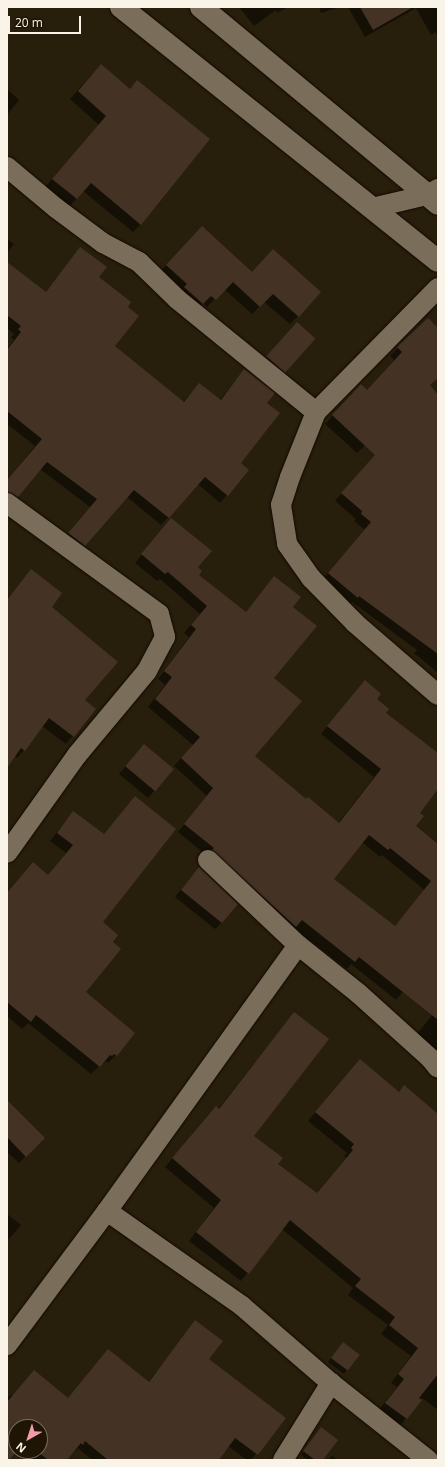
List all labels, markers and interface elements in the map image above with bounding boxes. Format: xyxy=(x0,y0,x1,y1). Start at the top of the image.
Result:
scale bar xyxy=(10,8,83,34)
text: 20 m xyxy=(15,14,43,31)
north arrow xyxy=(8,1419,48,1459)
text: N xyxy=(13,1439,29,1457)

